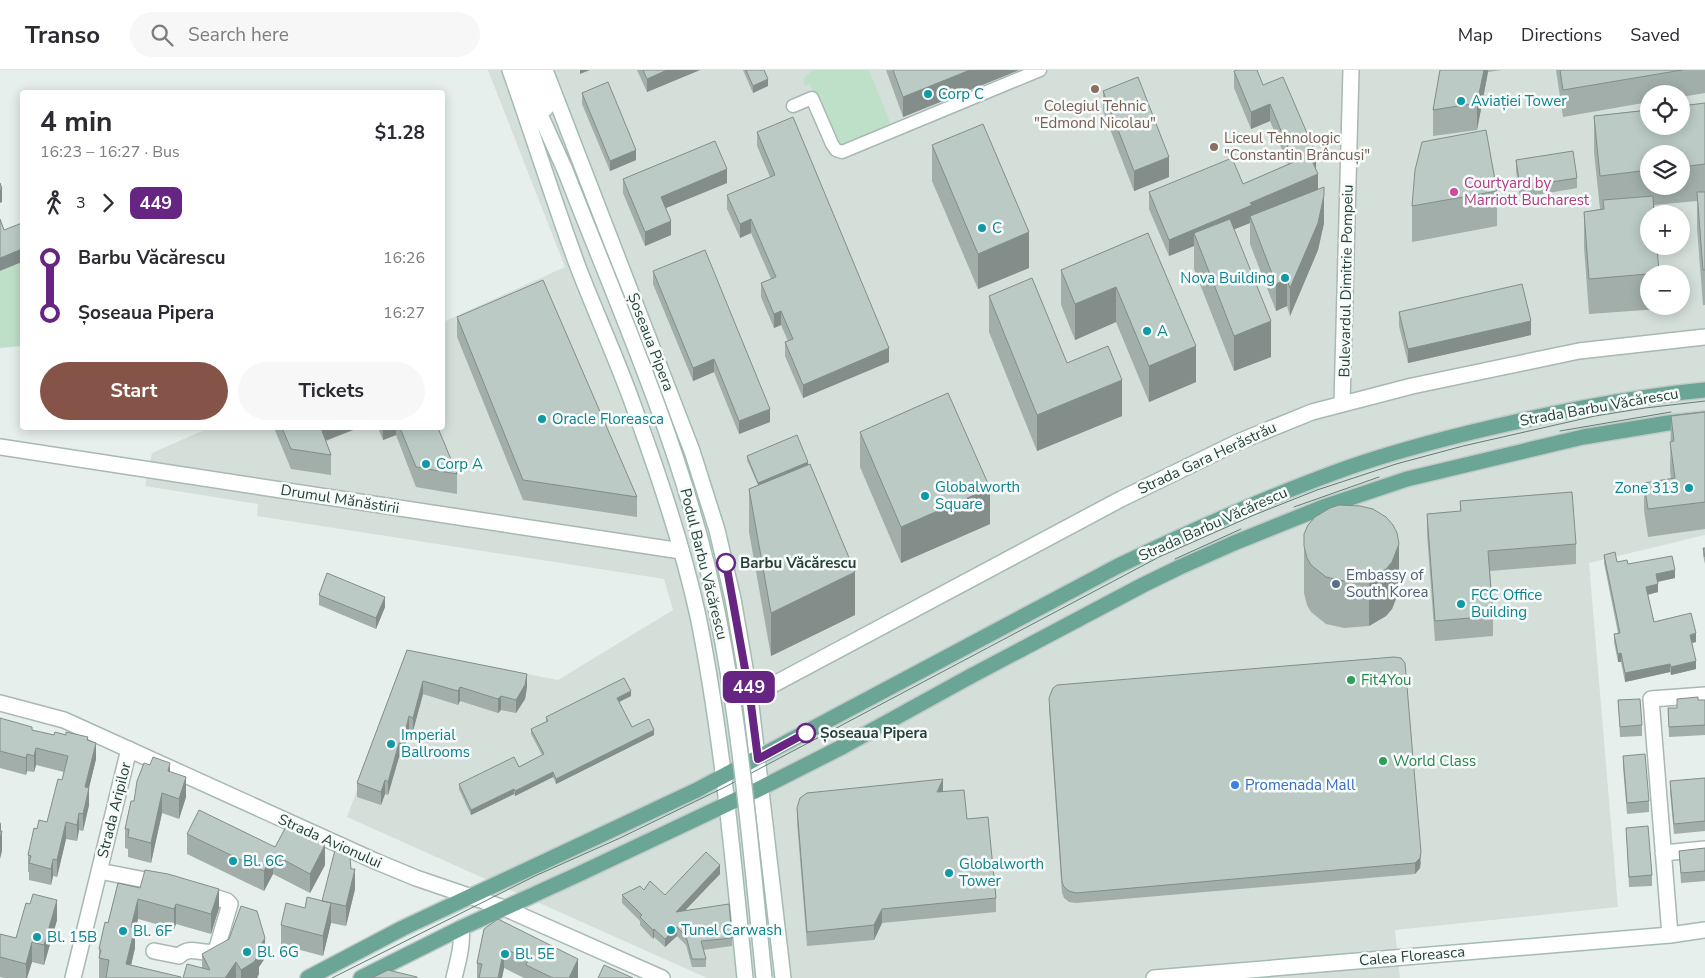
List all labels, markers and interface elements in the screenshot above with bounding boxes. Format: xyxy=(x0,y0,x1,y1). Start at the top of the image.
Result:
search box xyxy=(130,12,480,57)
text: Transo xyxy=(25,19,100,51)
icon: search xyxy=(148,21,176,49)
text: Search here xyxy=(188,22,289,48)
text: Map xyxy=(1458,23,1493,47)
text: Directions xyxy=(1521,23,1602,47)
text: Saved xyxy=(1630,23,1680,47)
marker: Colegiul Tehnic "Edmond Nicolau" xyxy=(1089,83,1101,95)
place label: Corp C xyxy=(938,84,984,104)
map controls xyxy=(1640,85,1690,315)
button: locate xyxy=(1640,85,1690,135)
marker: Corp C xyxy=(922,88,934,100)
place label: Aviației Tower xyxy=(1471,91,1567,111)
marker: Aviației Tower xyxy=(1455,95,1467,107)
place label: Colegiul Tehnic "Edmond Nicolau" xyxy=(1034,96,1156,133)
text: 4 min xyxy=(40,103,112,141)
text: $1.28 xyxy=(375,120,425,146)
place label: Liceul Tehnologic "Constantin Brâncuși" xyxy=(1224,128,1370,165)
text: 16:23 – 16:27 · Bus xyxy=(40,141,180,163)
marker: Liceul Tehnologic "Constantin Brâncuși" xyxy=(1208,141,1220,153)
button: layers xyxy=(1640,145,1690,195)
place label: Courtyard by Marriott Bucharest xyxy=(1464,173,1590,210)
street label: Bulevardul Dimitrie Pompeiu xyxy=(1334,184,1358,378)
marker: Courtyard by Marriott Bucharest xyxy=(1448,186,1460,198)
icon: walk xyxy=(40,189,68,217)
icon: forward xyxy=(94,189,122,217)
text: 449 xyxy=(140,191,172,215)
text: 3 xyxy=(76,192,86,214)
button: + xyxy=(1640,205,1690,255)
place label: C xyxy=(992,218,1002,238)
marker: C xyxy=(976,222,988,234)
text: Barbu Văcărescu xyxy=(78,245,225,271)
text: 16:26 xyxy=(383,247,425,269)
button: − xyxy=(1640,265,1690,315)
place label: Nova Building xyxy=(1180,268,1275,288)
marker: Nova Building xyxy=(1279,272,1291,284)
street label: Șoseaua Pipera xyxy=(623,290,679,394)
text: Șoseaua Pipera xyxy=(78,300,214,326)
text: 16:27 xyxy=(383,302,425,324)
place label: A xyxy=(1157,321,1168,341)
marker: A xyxy=(1141,325,1153,337)
button: Start xyxy=(40,362,228,420)
button: Tickets xyxy=(238,362,425,420)
street label: Strada Barbu Văcărescu xyxy=(1518,383,1680,431)
place label: Oracle Floreasca xyxy=(552,409,664,429)
marker: Oracle Floreasca xyxy=(536,413,548,425)
street label: Strada Gara Herăstrău xyxy=(1134,417,1280,499)
place label: Corp A xyxy=(436,454,483,474)
marker: Corp A xyxy=(420,458,432,470)
place label: Globalworth Square xyxy=(935,477,1020,514)
place label: Zone 313 xyxy=(1615,478,1679,498)
street label: Drumul Mănăstirii xyxy=(279,480,401,518)
street label: Strada Barbu Văcărescu xyxy=(1135,482,1291,566)
marker: Zone 313 xyxy=(1683,482,1695,494)
street label: Podul Barbu Văcărescu xyxy=(675,486,733,642)
marker: Globalworth Square xyxy=(919,490,931,502)
marker: Barbu Văcărescu xyxy=(716,553,736,573)
place label: Barbu Văcărescu xyxy=(740,553,856,573)
place label: Embassy of South Korea xyxy=(1346,565,1428,602)
marker: Embassy of South Korea xyxy=(1330,578,1342,590)
place label: FCC Office Building xyxy=(1471,585,1542,622)
marker: FCC Office Building xyxy=(1455,598,1467,610)
place label: Fit4You xyxy=(1361,670,1411,690)
line badge: 449 xyxy=(720,671,778,703)
marker: Fit4You xyxy=(1345,674,1357,686)
text: 449 xyxy=(733,675,765,699)
marker: Șoseaua Pipera xyxy=(796,723,816,743)
place label: Șoseaua Pipera xyxy=(820,723,927,743)
place label: Imperial Ballrooms xyxy=(401,725,470,762)
marker: Imperial Ballrooms xyxy=(385,738,397,750)
place label: World Class xyxy=(1393,751,1476,771)
marker: World Class xyxy=(1377,755,1389,767)
street label: Strada Aripilor xyxy=(92,759,136,860)
place label: Promenada Mall xyxy=(1245,775,1356,795)
marker: Promenada Mall xyxy=(1229,779,1241,791)
street label: Strada Avionului xyxy=(275,809,385,873)
place label: Bl. 6C xyxy=(243,851,284,871)
place label: Globalworth Tower xyxy=(959,854,1044,891)
marker: Bl. 6C xyxy=(227,855,239,867)
marker: Globalworth Tower xyxy=(943,867,955,879)
place label: Tunel Carwash xyxy=(681,920,782,940)
place label: Bl. 6F xyxy=(133,921,172,941)
marker: Tunel Carwash xyxy=(665,924,677,936)
marker: Bl. 6F xyxy=(117,925,129,937)
place label: Bl. 15B xyxy=(47,927,97,947)
marker: Bl. 15B xyxy=(31,931,43,943)
street label: Calea Floreasca xyxy=(1358,941,1466,971)
place label: Bl. 6G xyxy=(257,942,299,962)
place label: Bl. 5E xyxy=(515,944,555,964)
marker: Bl. 6G xyxy=(241,946,253,958)
marker: Bl. 5E xyxy=(499,948,511,960)

